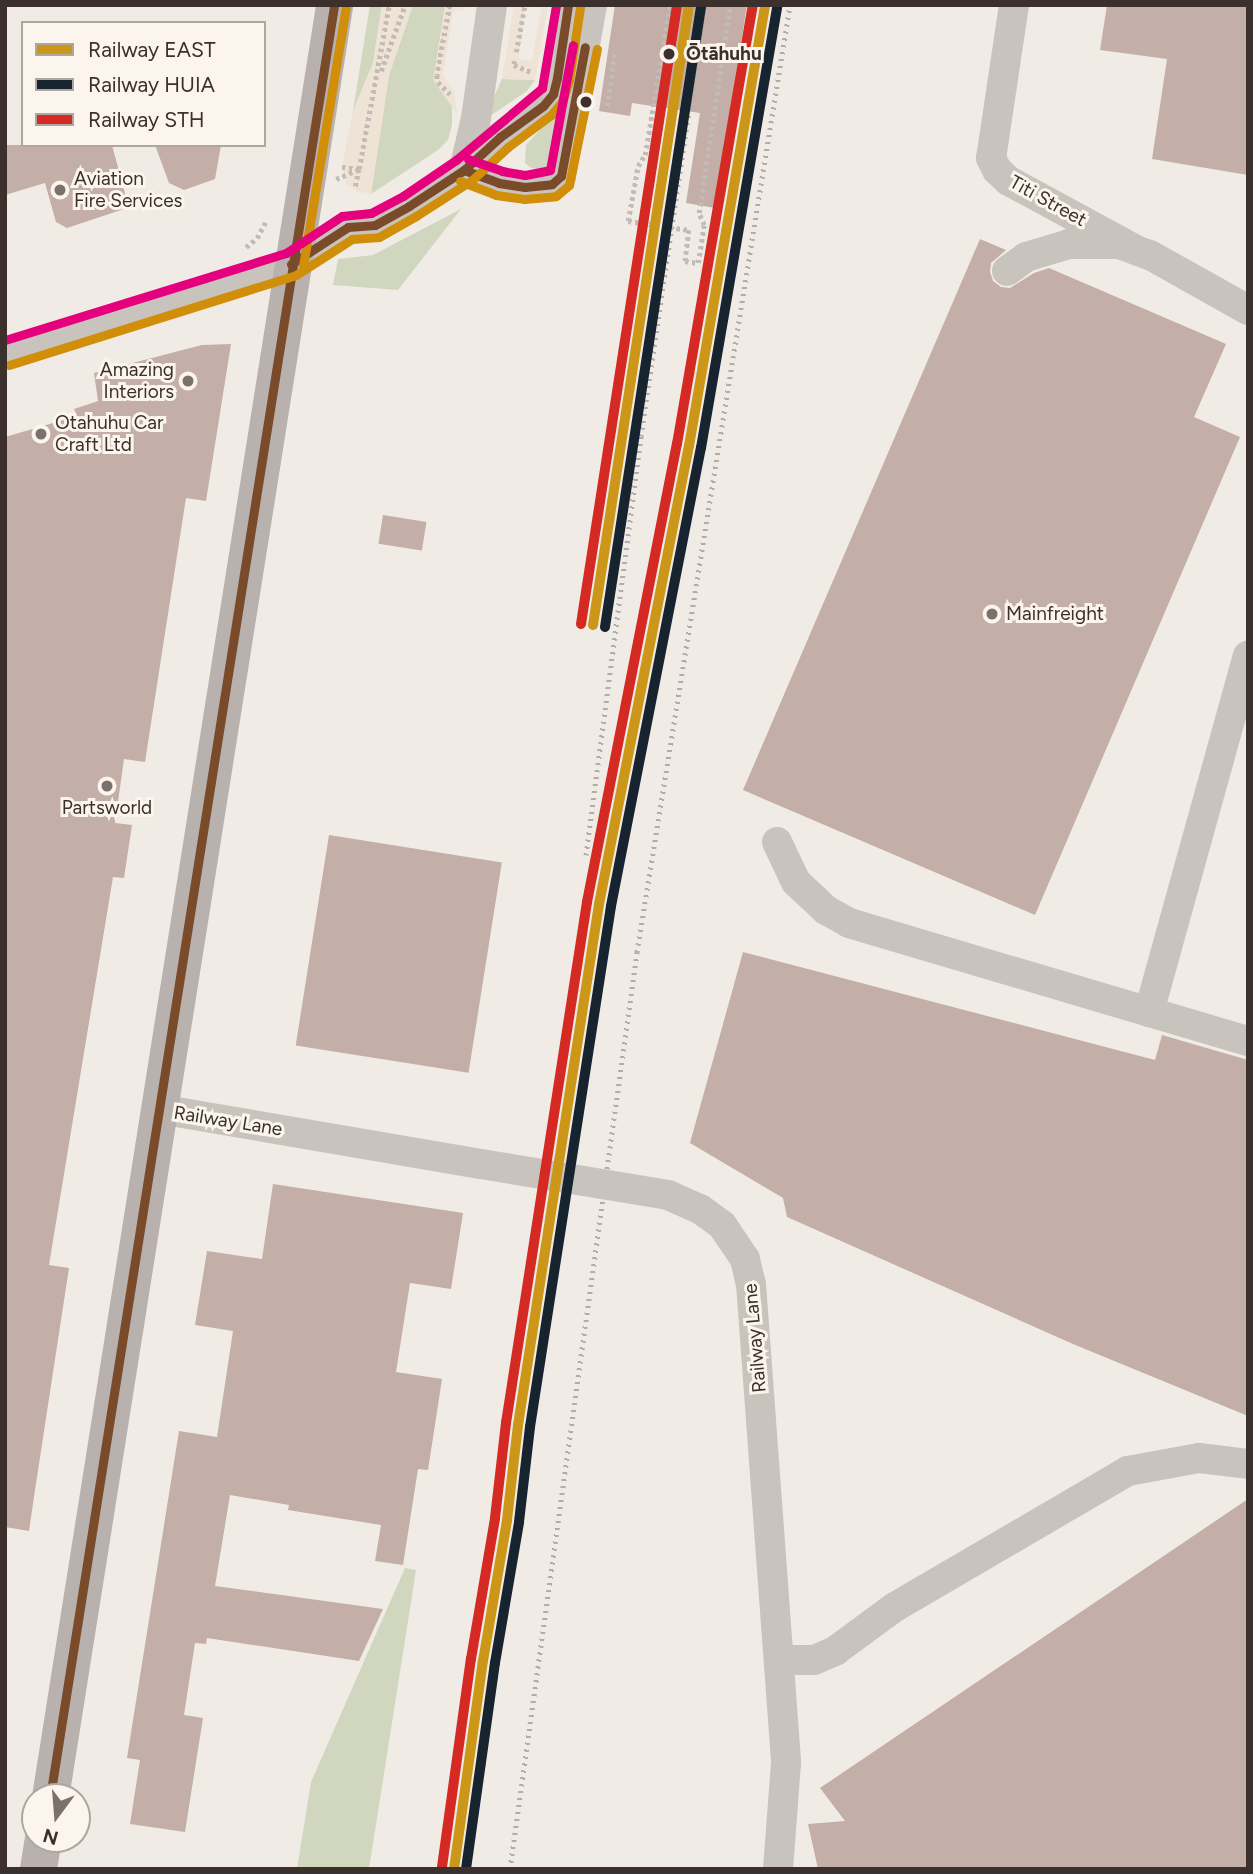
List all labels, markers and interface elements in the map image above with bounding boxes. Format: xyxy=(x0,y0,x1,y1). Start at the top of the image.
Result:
legend xyxy=(21,21,266,147)
text: Railway EAST xyxy=(88,37,216,62)
marker: Ōtāhuhu xyxy=(658,43,680,65)
place label: Ōtāhuhu xyxy=(686,43,762,65)
text: Railway HUIA xyxy=(88,72,215,97)
unlabelled marker xyxy=(579,95,593,109)
text: Railway STH xyxy=(88,107,205,132)
place label: Aviation Fire Services xyxy=(74,168,182,212)
street label: Titi Street xyxy=(1006,171,1090,231)
marker: Aviation Fire Services xyxy=(52,182,68,198)
place label: Amazing Interiors xyxy=(100,359,174,403)
marker: Amazing Interiors xyxy=(180,373,196,389)
place label: Otahuhu Car Craft Ltd xyxy=(55,412,163,456)
marker: Otahuhu Car Craft Ltd xyxy=(33,426,49,442)
place label: Mainfreight xyxy=(1006,603,1104,625)
marker: Mainfreight xyxy=(984,606,1000,622)
marker: Partsworld xyxy=(99,778,115,794)
place label: Partsworld xyxy=(62,797,152,819)
street label: Railway Lane xyxy=(172,1101,284,1141)
street label: Railway Lane xyxy=(739,1282,771,1394)
north arrow xyxy=(21,1783,91,1853)
text: N xyxy=(40,1824,61,1850)

